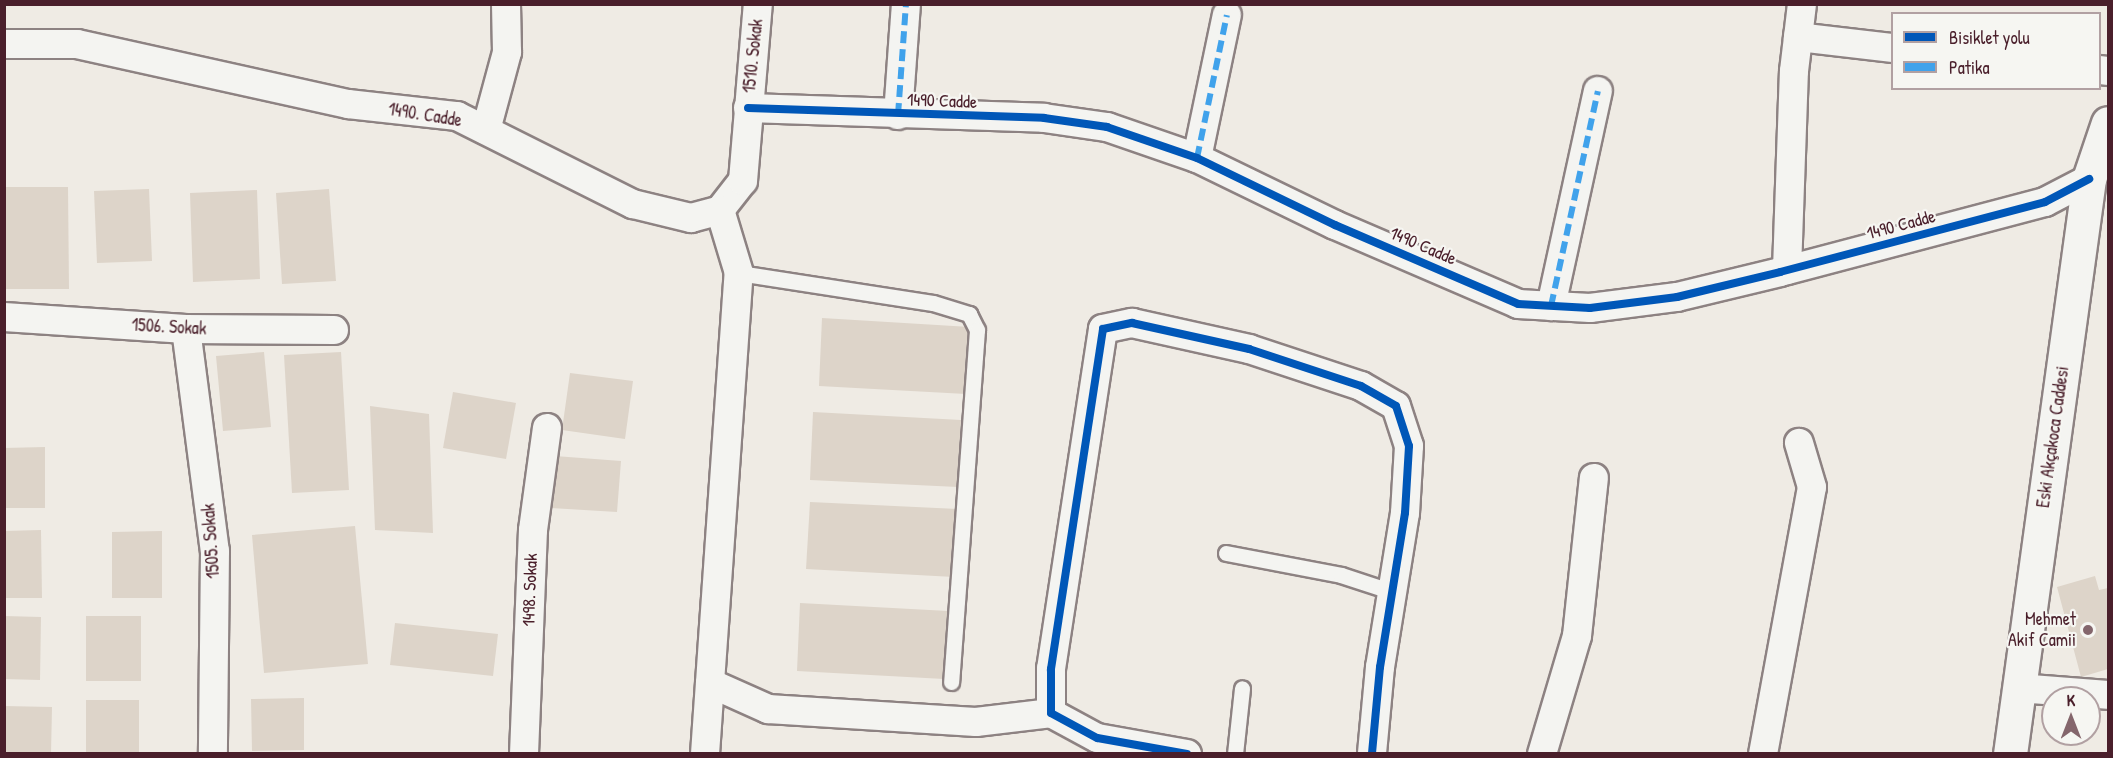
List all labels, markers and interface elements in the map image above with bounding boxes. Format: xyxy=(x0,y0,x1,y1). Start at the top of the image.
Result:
legend xyxy=(1891,12,2101,90)
street label: 1510. Sokak xyxy=(738,18,768,94)
text: Bisiklet yolu xyxy=(1949,25,2030,50)
text: Patika xyxy=(1949,55,1989,80)
street label: 1490 Cadde xyxy=(907,89,977,113)
street label: 1490. Cadde xyxy=(387,99,463,131)
street label: 1490 Cadde xyxy=(1864,205,1938,245)
street label: 1490 Cadde xyxy=(1386,222,1460,270)
street label: 1506. Sokak xyxy=(131,314,207,340)
street label: Eski Akçakoca Caddesi xyxy=(2032,365,2074,509)
street label: 1505. Sokak xyxy=(198,503,224,579)
street label: 1498. Sokak xyxy=(518,553,542,627)
place label: Mehmet Akif Camii xyxy=(2008,609,2076,652)
marker: Mehmet Akif Camii xyxy=(2081,623,2095,637)
north arrow xyxy=(2041,686,2101,746)
text: K xyxy=(2067,689,2075,711)

